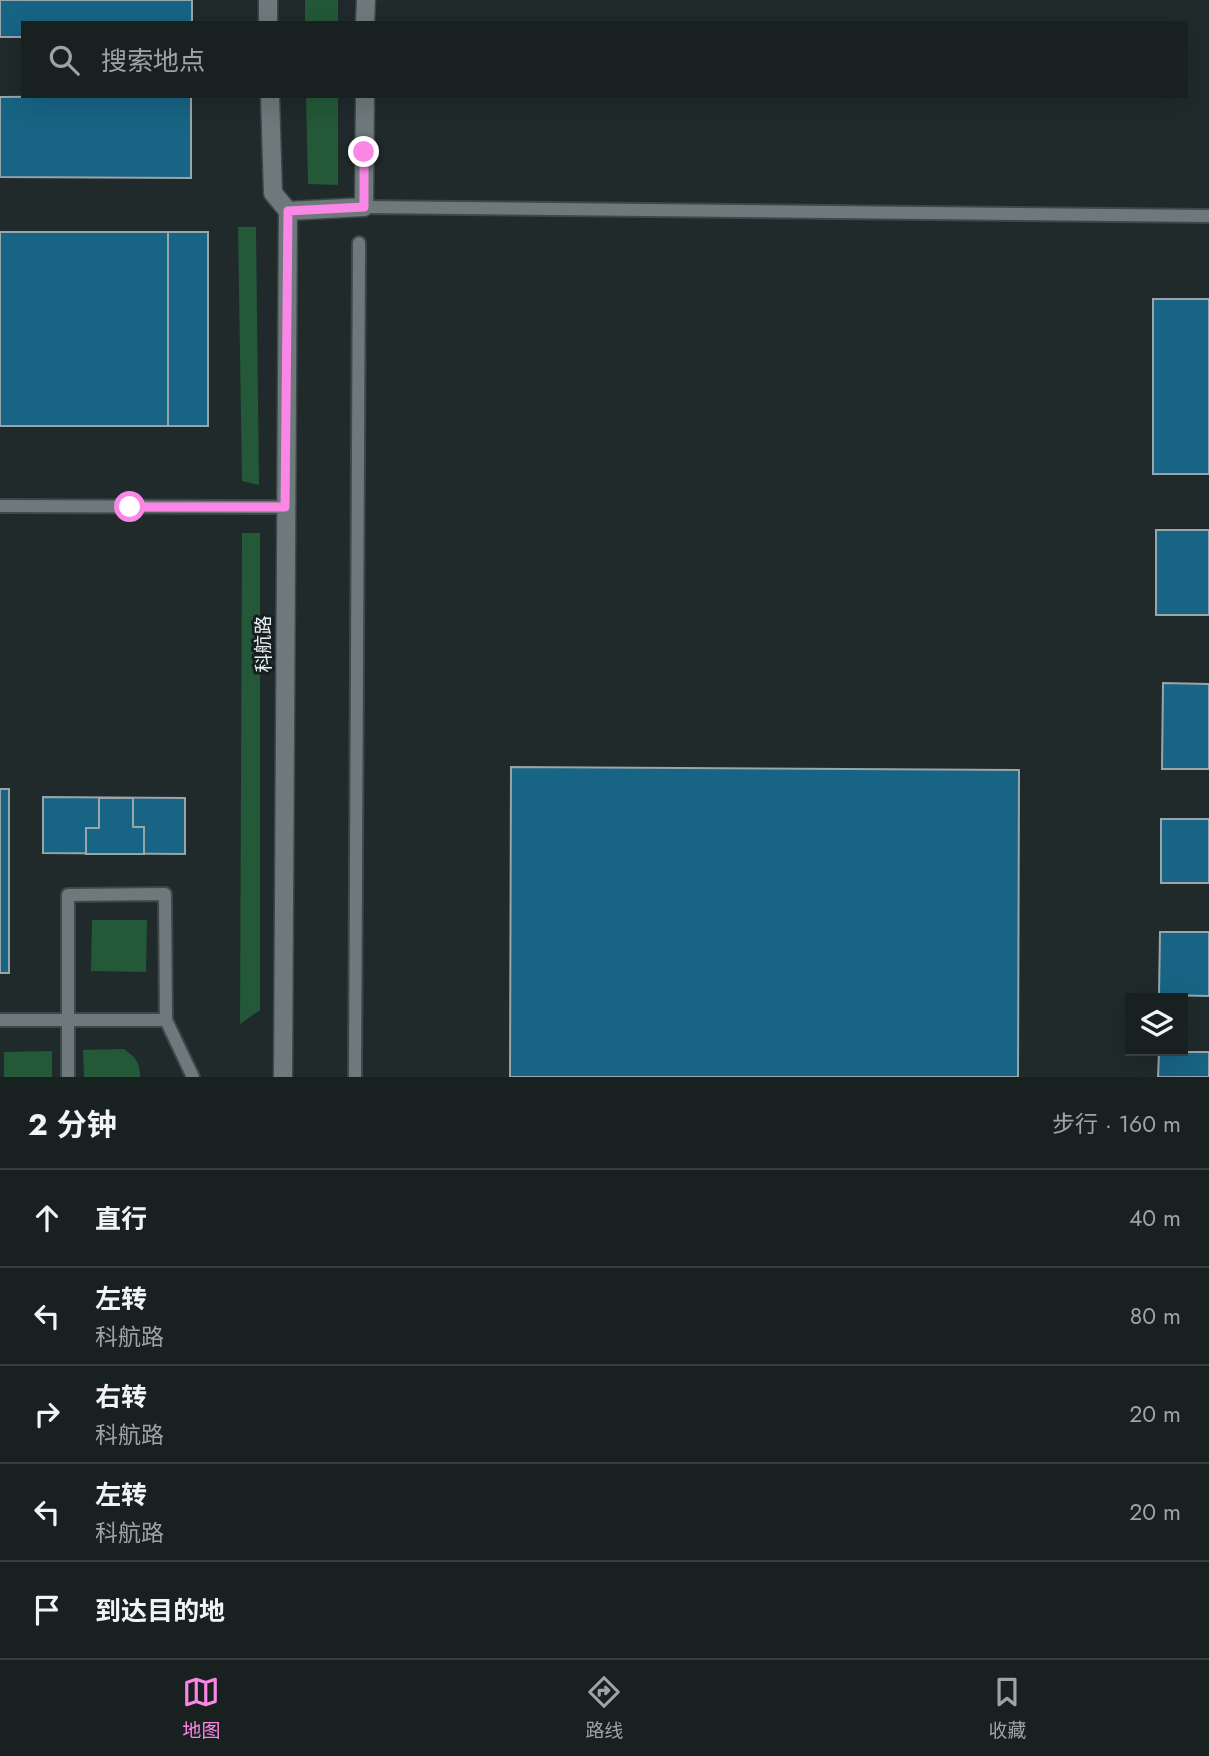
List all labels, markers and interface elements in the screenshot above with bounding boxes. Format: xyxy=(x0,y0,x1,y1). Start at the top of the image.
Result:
search box xyxy=(21,21,1188,98)
icon: search xyxy=(45,41,83,79)
text: 搜索地点 xyxy=(101,42,205,80)
route end xyxy=(348,136,379,167)
route start xyxy=(114,491,145,522)
street label: 科航路 xyxy=(250,615,277,673)
map controls xyxy=(1125,993,1188,1056)
button: layers xyxy=(1125,993,1188,1056)
text: 2 分钟 xyxy=(28,1103,117,1146)
text: 步行 · 160 m xyxy=(1052,1107,1181,1141)
icon: ahead xyxy=(28,1199,66,1237)
text: 直行 xyxy=(95,1200,147,1238)
text: 40 m xyxy=(1129,1201,1181,1235)
text: 左转 xyxy=(95,1280,147,1318)
icon: left xyxy=(28,1297,66,1335)
text: 80 m xyxy=(1130,1299,1181,1333)
text: 科航路 xyxy=(95,1320,164,1354)
text: 右转 xyxy=(95,1378,147,1416)
icon: right xyxy=(28,1395,66,1433)
text: 20 m xyxy=(1129,1397,1181,1431)
text: 科航路 xyxy=(95,1418,164,1452)
text: 左转 xyxy=(95,1476,147,1514)
icon: left xyxy=(28,1493,66,1531)
text: 20 m xyxy=(1129,1495,1181,1529)
text: 科航路 xyxy=(95,1516,164,1550)
icon: arrive xyxy=(28,1591,66,1629)
text: 到达目的地 xyxy=(95,1592,225,1630)
tab: 地图 xyxy=(182,1673,221,1744)
tab: 路线 xyxy=(585,1673,624,1744)
tab: 收藏 xyxy=(988,1673,1027,1744)

